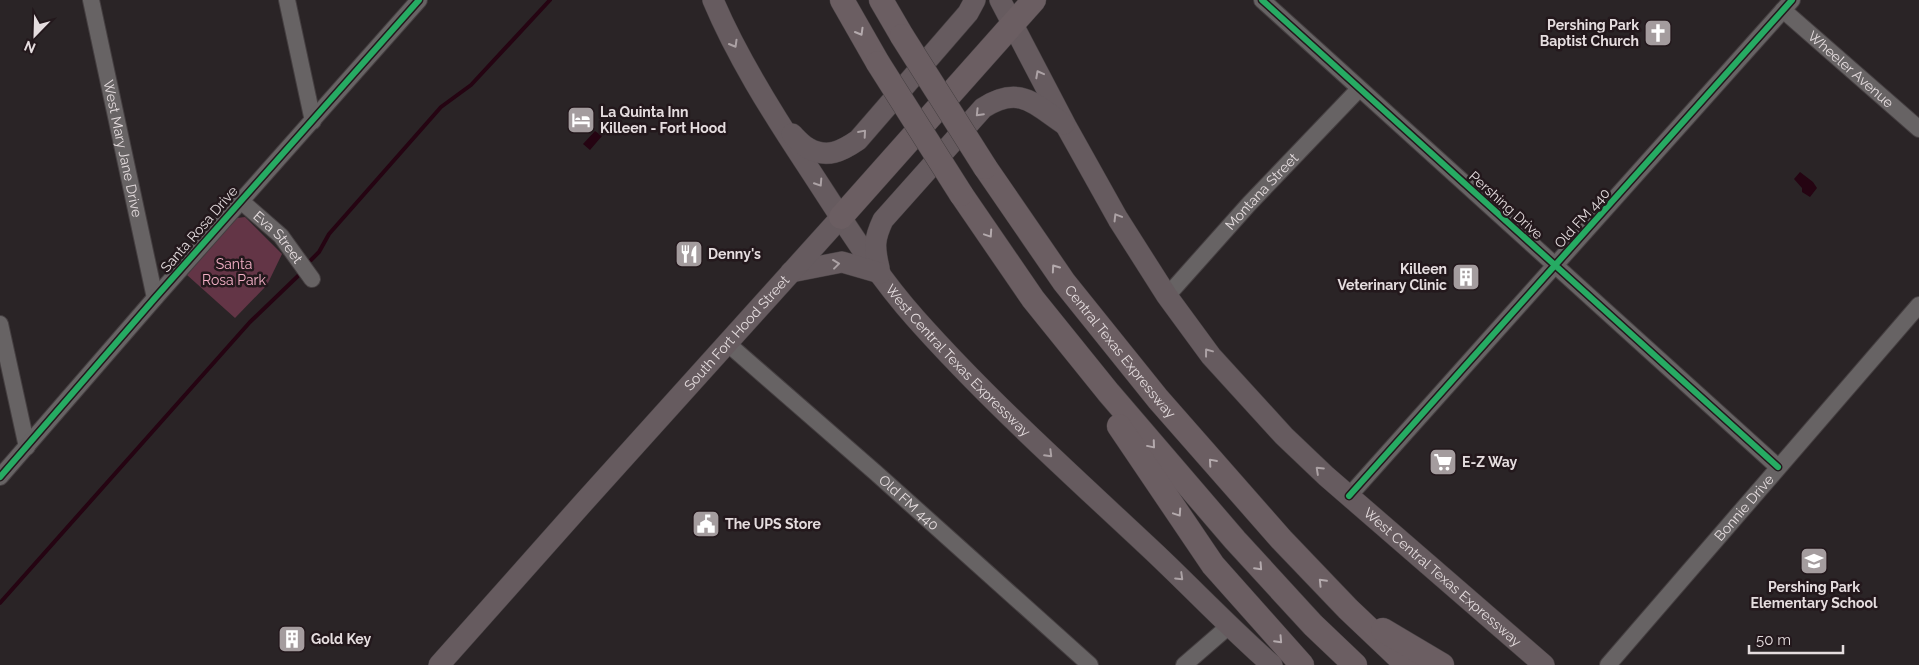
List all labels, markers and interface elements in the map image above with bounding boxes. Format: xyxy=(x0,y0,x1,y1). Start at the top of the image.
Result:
north arrow xyxy=(10,10,60,60)
place label: Pershing Park Baptist Church xyxy=(1540,17,1639,49)
church icon: Pershing Park Baptist Church xyxy=(1643,18,1673,48)
one-way arrow xyxy=(854,26,864,35)
street label: Wheeler Avenue xyxy=(1805,28,1897,111)
text: N xyxy=(22,38,38,56)
one-way arrow xyxy=(728,38,738,47)
one-way arrow xyxy=(1035,71,1045,80)
street label: West Mary Jane Drive xyxy=(100,79,145,219)
place label: La Quinta Inn Killeen - Fort Hood xyxy=(600,104,726,136)
hotel icon: La Quinta Inn Killeen - Fort Hood xyxy=(566,105,596,135)
one-way arrow xyxy=(976,108,985,117)
one-way arrow xyxy=(858,130,867,139)
street label: Montana Street xyxy=(1222,150,1302,233)
street label: Pershing Drive xyxy=(1466,168,1546,242)
one-way arrow xyxy=(812,177,822,186)
street label: Santa Rosa Drive xyxy=(157,183,241,275)
street label: Old FM 440 xyxy=(1551,185,1613,251)
street label: Eva Street xyxy=(250,208,306,267)
one-way arrow xyxy=(1114,213,1124,222)
one-way arrow xyxy=(983,229,992,238)
restaurant icon: Denny's xyxy=(674,239,704,269)
place label: Denny's xyxy=(708,246,761,262)
park label: Santa Rosa Park xyxy=(202,256,266,288)
one-way arrow xyxy=(832,259,840,270)
place label: Killeen Veterinary Clinic xyxy=(1337,261,1447,293)
building icon: Killeen Veterinary Clinic xyxy=(1451,262,1481,292)
one-way arrow xyxy=(1052,264,1061,274)
street label: South Fort Hood Street xyxy=(681,272,793,393)
street label: West Central Texas Expressway xyxy=(882,281,1034,440)
street label: Central Texas Expressway xyxy=(1062,282,1179,422)
one-way arrow xyxy=(1205,348,1214,358)
one-way arrow xyxy=(1147,439,1155,448)
supermarket icon: E-Z Way xyxy=(1428,447,1458,477)
one-way arrow xyxy=(1044,448,1053,457)
place label: E-Z Way xyxy=(1462,454,1518,470)
one-way arrow xyxy=(1209,458,1218,467)
one-way arrow xyxy=(1316,467,1325,476)
street label: Bonnie Drive xyxy=(1711,471,1777,544)
street label: Old FM 440 xyxy=(876,472,942,533)
street label: West Central Texas Expressway xyxy=(1360,504,1525,650)
one-way arrow xyxy=(1172,507,1181,517)
public building icon: The UPS Store xyxy=(691,509,721,539)
place label: The UPS Store xyxy=(725,516,822,532)
school or university icon: Pershing Park Elementary School xyxy=(1799,546,1829,576)
one-way arrow xyxy=(1253,562,1262,571)
one-way arrow xyxy=(1175,571,1184,580)
one-way arrow xyxy=(1319,578,1328,587)
place label: Pershing Park Elementary School xyxy=(1751,579,1878,611)
scale bar xyxy=(1749,622,1843,654)
building icon: Gold Key xyxy=(277,624,307,654)
place label: Gold Key xyxy=(311,631,371,647)
text: 50 m xyxy=(1756,631,1791,649)
one-way arrow xyxy=(1273,634,1282,643)

